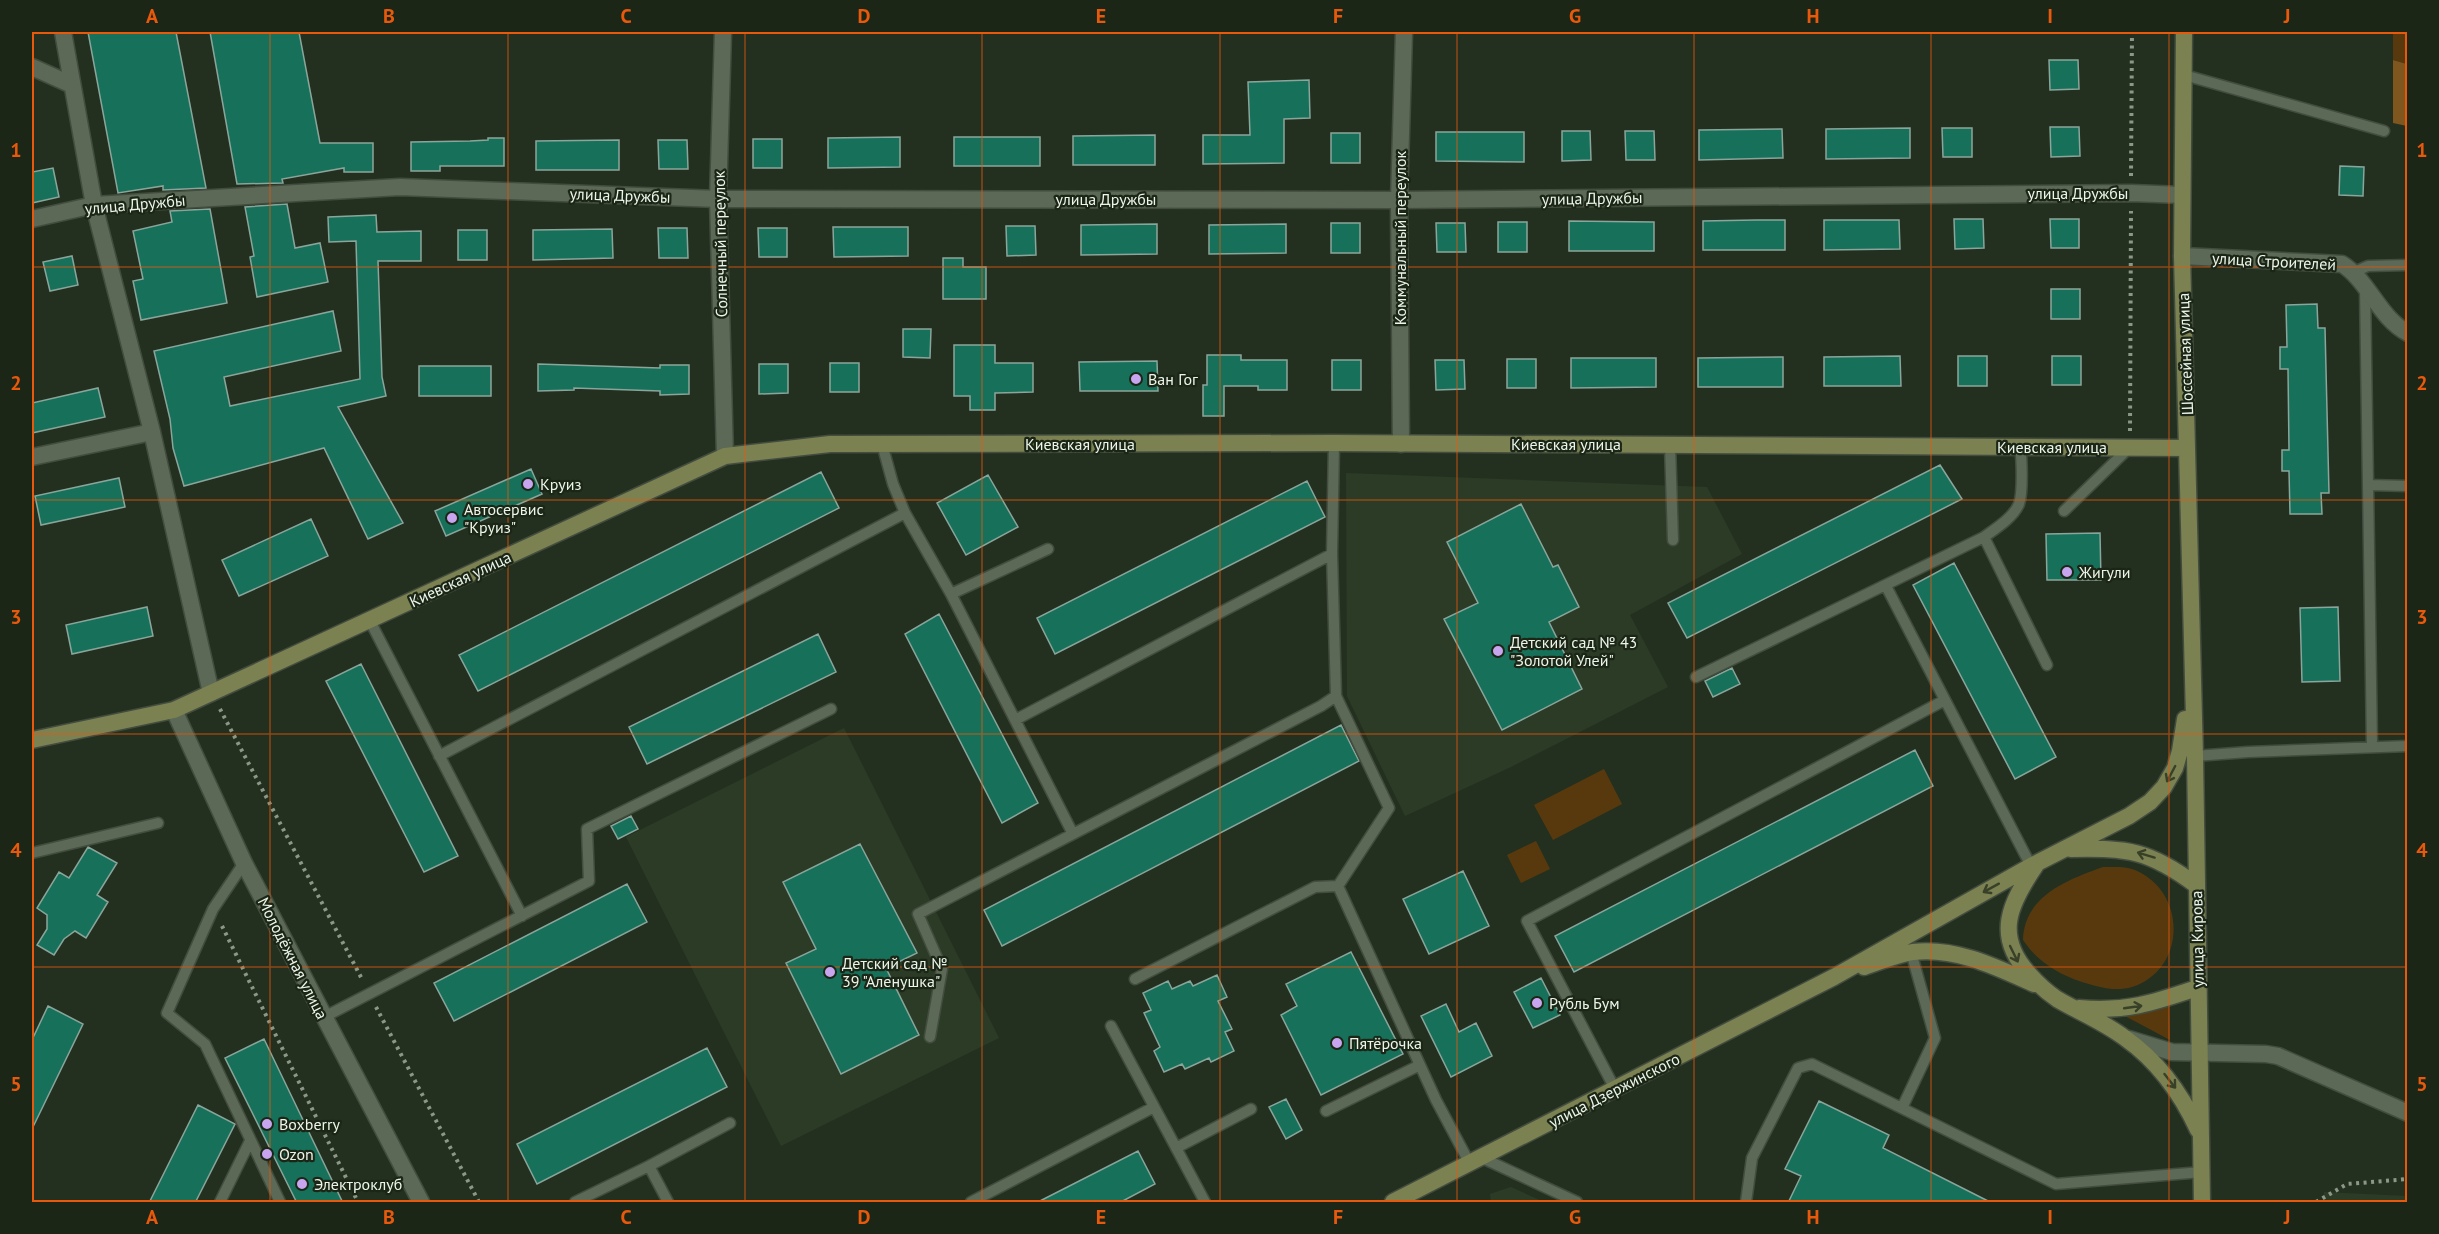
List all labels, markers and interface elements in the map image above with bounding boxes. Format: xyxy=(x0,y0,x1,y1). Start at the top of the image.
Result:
text: A xyxy=(146,3,159,29)
text: B xyxy=(383,3,395,29)
text: C xyxy=(620,3,632,29)
text: D xyxy=(858,3,871,29)
text: E xyxy=(1096,3,1106,29)
text: F xyxy=(1333,3,1343,29)
text: G xyxy=(1569,3,1581,29)
text: H xyxy=(1806,3,1820,29)
text: I xyxy=(2047,3,2053,29)
text: J xyxy=(2283,3,2290,29)
text: 1 xyxy=(10,137,22,163)
text: 1 xyxy=(2416,137,2428,163)
street label: Коммунальный переулок xyxy=(1390,150,1410,325)
street label: Солнечный переулок xyxy=(709,170,731,317)
street label: улица Дружбы xyxy=(569,183,671,207)
street label: улица Дружбы xyxy=(2028,183,2128,203)
street label: улица Дружбы xyxy=(1541,187,1643,209)
street label: улица Дружбы xyxy=(1056,189,1156,209)
street label: улица Дружбы xyxy=(84,190,186,218)
street label: улица Строителей xyxy=(2211,248,2337,274)
street label: Шоссейная улица xyxy=(2173,293,2197,415)
place label: Ван Гог xyxy=(1148,369,1198,389)
text: 2 xyxy=(10,370,22,396)
text: 2 xyxy=(2416,370,2428,396)
marker: Ван Гог xyxy=(1129,372,1143,386)
street label: Киевская улица xyxy=(1025,434,1135,454)
street label: Киевская улица xyxy=(1511,434,1621,454)
street label: Киевская улица xyxy=(1997,437,2107,457)
place label: Круиз xyxy=(540,474,581,494)
marker: Круиз xyxy=(521,477,535,491)
place label: Автосервис "Круиз" xyxy=(464,499,544,537)
marker: Автосервис "Круиз" xyxy=(445,511,459,525)
street label: Киевская улица xyxy=(406,547,514,611)
place label: Жигули xyxy=(2078,562,2131,582)
marker: Жигули xyxy=(2060,565,2074,579)
text: 3 xyxy=(10,604,22,630)
text: 3 xyxy=(2416,604,2428,630)
place label: Детский сад № 43 "Золотой Улей" xyxy=(1510,632,1637,670)
marker: Детский сад № 43 "Золотой Улей" xyxy=(1491,644,1505,658)
one-way arrow xyxy=(2165,764,2176,782)
text: 4 xyxy=(10,837,22,863)
text: 4 xyxy=(2416,837,2428,863)
one-way arrow xyxy=(2137,849,2156,860)
one-way arrow xyxy=(1983,882,2000,894)
street label: улица Кирова xyxy=(2186,891,2208,987)
street label: Молодёжная улица xyxy=(254,894,332,1022)
one-way arrow xyxy=(2009,944,2020,962)
place label: Детский сад № 39 "Аленушка" xyxy=(842,953,948,991)
marker: Детский сад № 39 "Аленушка" xyxy=(823,965,837,979)
place label: Рубль Бум xyxy=(1549,993,1620,1013)
marker: Рубль Бум xyxy=(1530,996,1544,1010)
one-way arrow xyxy=(2123,1002,2142,1013)
place label: Пятёрочка xyxy=(1349,1033,1422,1053)
marker: Пятёрочка xyxy=(1330,1036,1344,1050)
street label: улица Дзержинского xyxy=(1545,1048,1683,1132)
text: 5 xyxy=(10,1071,22,1097)
text: 5 xyxy=(2416,1071,2428,1097)
one-way arrow xyxy=(2163,1073,2176,1089)
place label: Boxberry xyxy=(279,1114,340,1134)
marker: Boxberry xyxy=(260,1117,274,1131)
place label: Ozon xyxy=(279,1144,314,1164)
marker: Ozon xyxy=(260,1147,274,1161)
place label: Электроклуб xyxy=(314,1174,402,1194)
marker: Электроклуб xyxy=(295,1177,309,1191)
text: A xyxy=(146,1204,159,1230)
text: B xyxy=(383,1204,395,1230)
text: C xyxy=(620,1204,632,1230)
text: D xyxy=(858,1204,871,1230)
text: E xyxy=(1096,1204,1106,1230)
text: F xyxy=(1333,1204,1343,1230)
text: G xyxy=(1569,1204,1581,1230)
text: H xyxy=(1806,1204,1820,1230)
text: I xyxy=(2047,1204,2053,1230)
text: J xyxy=(2283,1204,2290,1230)

